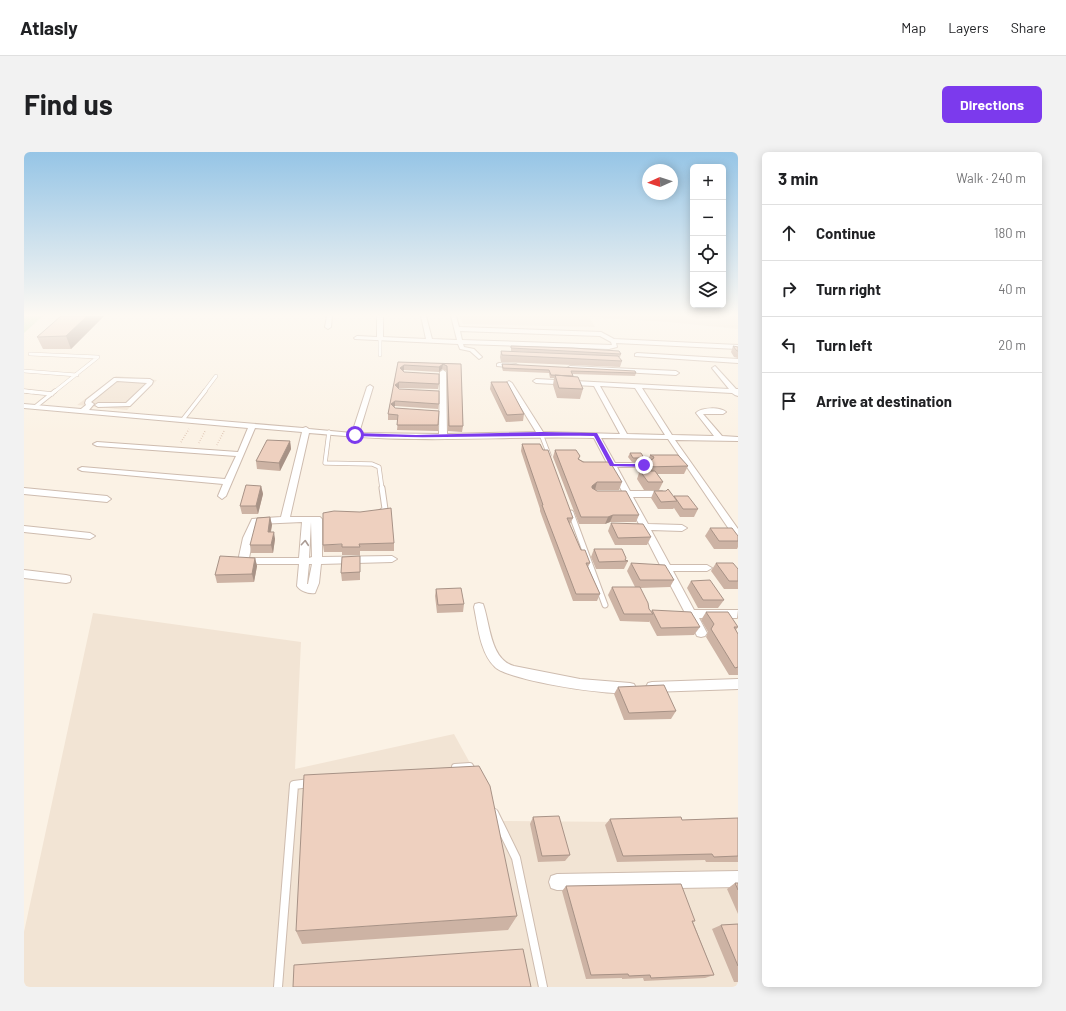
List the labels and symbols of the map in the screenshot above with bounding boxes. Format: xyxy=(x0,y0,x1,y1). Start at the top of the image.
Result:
north arrow xyxy=(642,164,678,200)
route start xyxy=(346,426,364,444)
route end xyxy=(635,456,653,474)
one-way arrow xyxy=(300,540,309,546)

